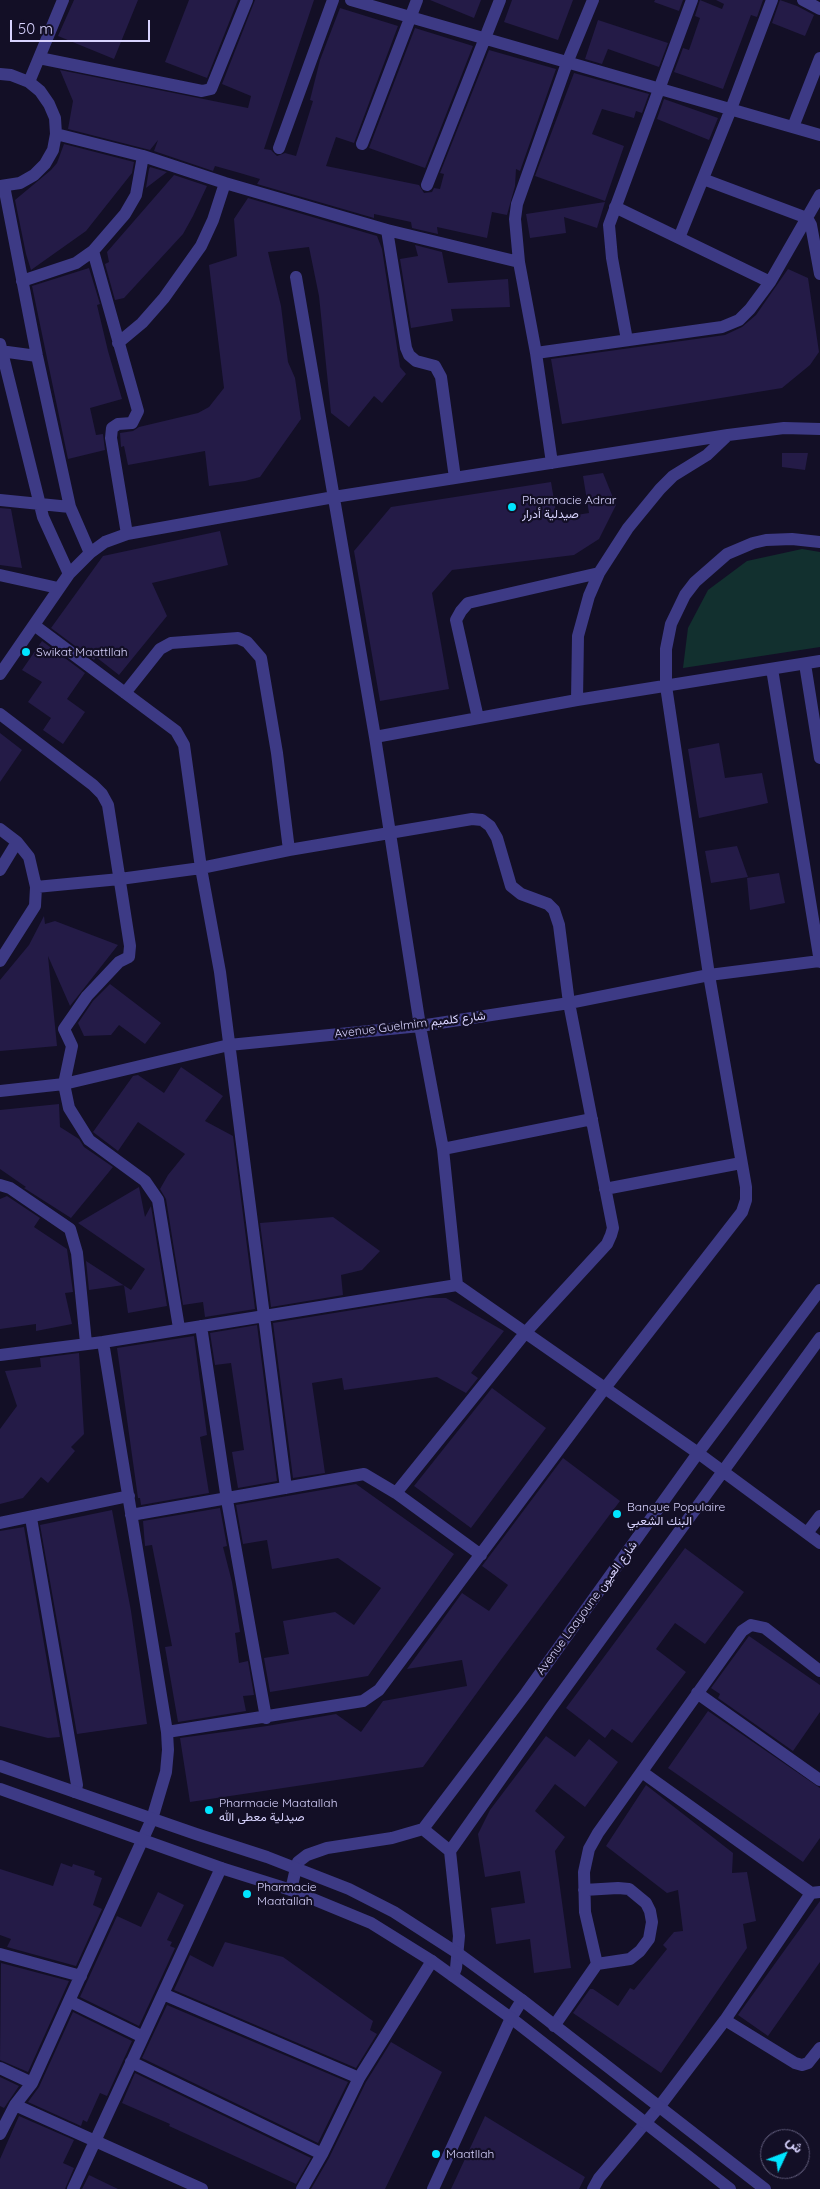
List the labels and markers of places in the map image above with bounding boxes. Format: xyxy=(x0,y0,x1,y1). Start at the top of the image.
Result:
place label: Pharmacie Adrar صيدلية أدرار xyxy=(522,493,616,521)
marker: Pharmacie Adrar صيدلية أدرار xyxy=(506,501,518,513)
place label: Swikat Maattllah xyxy=(36,645,128,659)
marker: Swikat Maattllah xyxy=(20,646,32,658)
place label: Banque Populaire البنك الشعبي xyxy=(627,1500,725,1528)
marker: Banque Populaire البنك الشعبي xyxy=(611,1508,623,1520)
place label: Pharmacie Maatallah صيدلية معطى الله xyxy=(219,1796,337,1824)
marker: Pharmacie Maatallah صيدلية معطى الله xyxy=(203,1804,215,1816)
place label: Pharmacie Maatallah xyxy=(257,1880,317,1908)
marker: Pharmacie Maatallah xyxy=(241,1888,253,1900)
place label: Maatllah xyxy=(446,2147,494,2161)
marker: Maatllah xyxy=(430,2148,442,2160)

